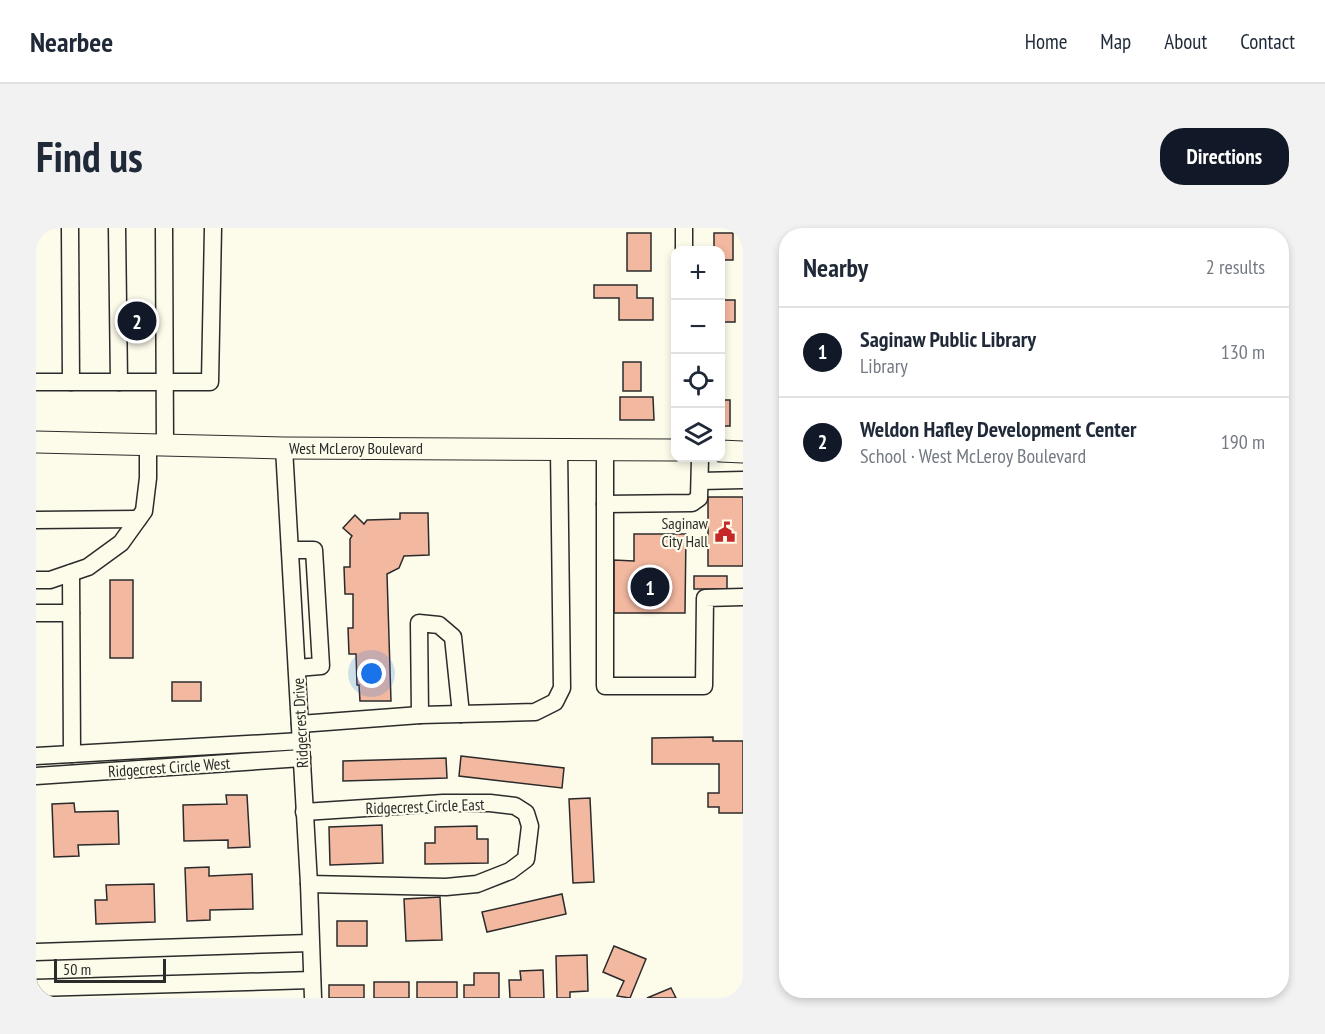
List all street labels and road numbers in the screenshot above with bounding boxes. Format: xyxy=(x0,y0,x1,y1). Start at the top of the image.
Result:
street label: West McLeroy Boulevard xyxy=(289,438,423,458)
street label: Ridgecrest Drive xyxy=(288,677,312,769)
street label: Ridgecrest Circle West xyxy=(107,753,231,781)
street label: Ridgecrest Circle East xyxy=(365,794,485,818)

